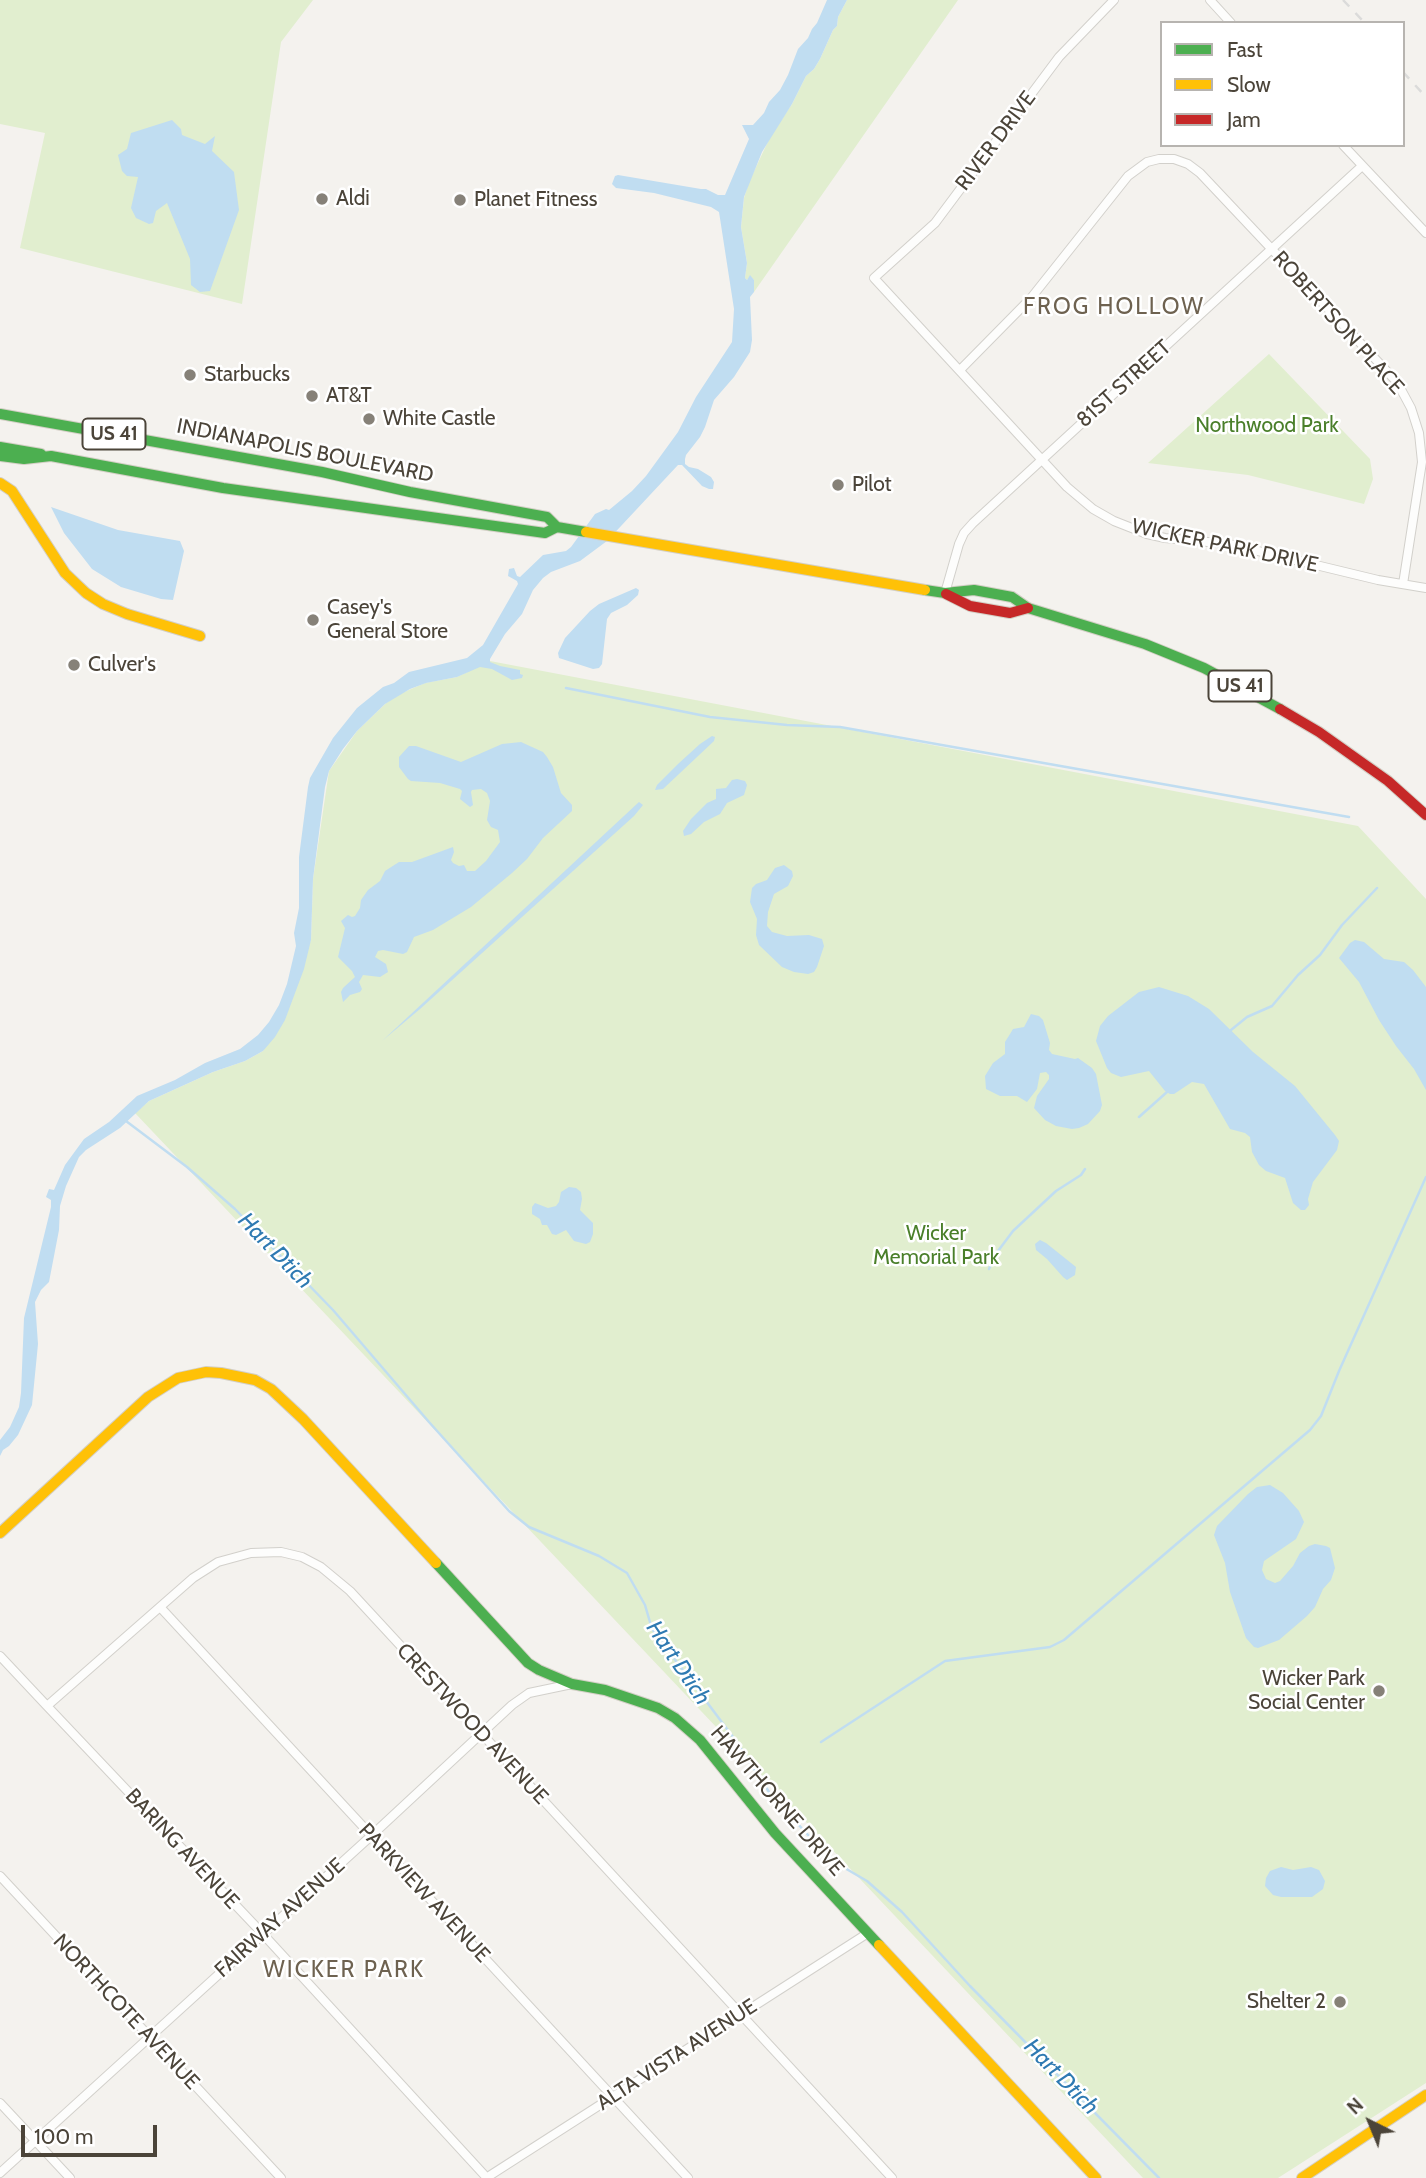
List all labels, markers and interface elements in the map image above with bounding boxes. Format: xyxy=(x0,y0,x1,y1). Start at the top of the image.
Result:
legend xyxy=(1160,21,1405,147)
text: Fast xyxy=(1227,37,1263,62)
text: Slow xyxy=(1227,72,1271,97)
street label: RIVER DRIVE xyxy=(951,86,1041,196)
text: Jam xyxy=(1227,107,1261,132)
place label: Aldi xyxy=(336,186,370,212)
place label: Planet Fitness xyxy=(474,187,597,213)
marker: Aldi xyxy=(314,191,330,207)
marker: Planet Fitness xyxy=(452,192,468,208)
street label: ROBERTSON PLACE xyxy=(1267,246,1409,400)
district label: FROG HOLLOW xyxy=(1024,293,1204,321)
street label: 81ST STREET xyxy=(1072,335,1176,433)
place label: Starbucks xyxy=(204,362,290,388)
marker: Starbucks xyxy=(182,367,198,383)
place label: AT&T xyxy=(326,383,372,409)
marker: AT&T xyxy=(304,388,320,404)
place label: White Castle xyxy=(383,406,496,432)
marker: White Castle xyxy=(361,411,377,427)
park label: Northwood Park xyxy=(1195,413,1339,439)
street label: INDIANAPOLIS BOULEVARD xyxy=(174,414,436,488)
road number: US 41 xyxy=(82,418,146,449)
place label: Pilot xyxy=(852,472,892,498)
marker: Pilot xyxy=(830,477,846,493)
street label: WICKER PARK DRIVE xyxy=(1129,514,1321,578)
place label: Casey's General Store xyxy=(327,595,448,645)
marker: Casey's General Store xyxy=(305,612,321,628)
place label: Culver's xyxy=(88,652,156,678)
marker: Culver's xyxy=(66,657,82,673)
road number: US 41 xyxy=(1208,670,1272,702)
water label: Hart Dtich xyxy=(232,1207,318,1295)
park label: Wicker Memorial Park xyxy=(873,1221,999,1271)
water label: Hart Dtich xyxy=(640,1616,716,1710)
street label: CRESTWOOD AVENUE xyxy=(391,1638,553,1810)
place label: Wicker Park Social Center xyxy=(1248,1666,1365,1716)
marker: Wicker Park Social Center xyxy=(1371,1683,1387,1699)
street label: HAWTHORNE DRIVE xyxy=(705,1721,849,1881)
street label: BARING AVENUE xyxy=(120,1784,244,1914)
street label: PARKVIEW AVENUE xyxy=(353,1818,495,1968)
street label: FAIRWAY AVENUE xyxy=(210,1853,350,1983)
street label: NORTHCOTE AVENUE xyxy=(47,1929,205,2095)
district label: WICKER PARK xyxy=(264,1956,424,1984)
place label: Shelter 2 xyxy=(1247,1989,1326,2015)
street label: ALTA VISTA AVENUE xyxy=(592,1994,762,2116)
marker: Shelter 2 xyxy=(1332,1994,1348,2010)
water label: Hart Dtich xyxy=(1018,2033,1104,2121)
north arrow xyxy=(1335,2087,1405,2157)
text: N xyxy=(1343,2093,1368,2119)
scale bar xyxy=(24,2112,161,2156)
text: 100 m xyxy=(34,2124,93,2149)

